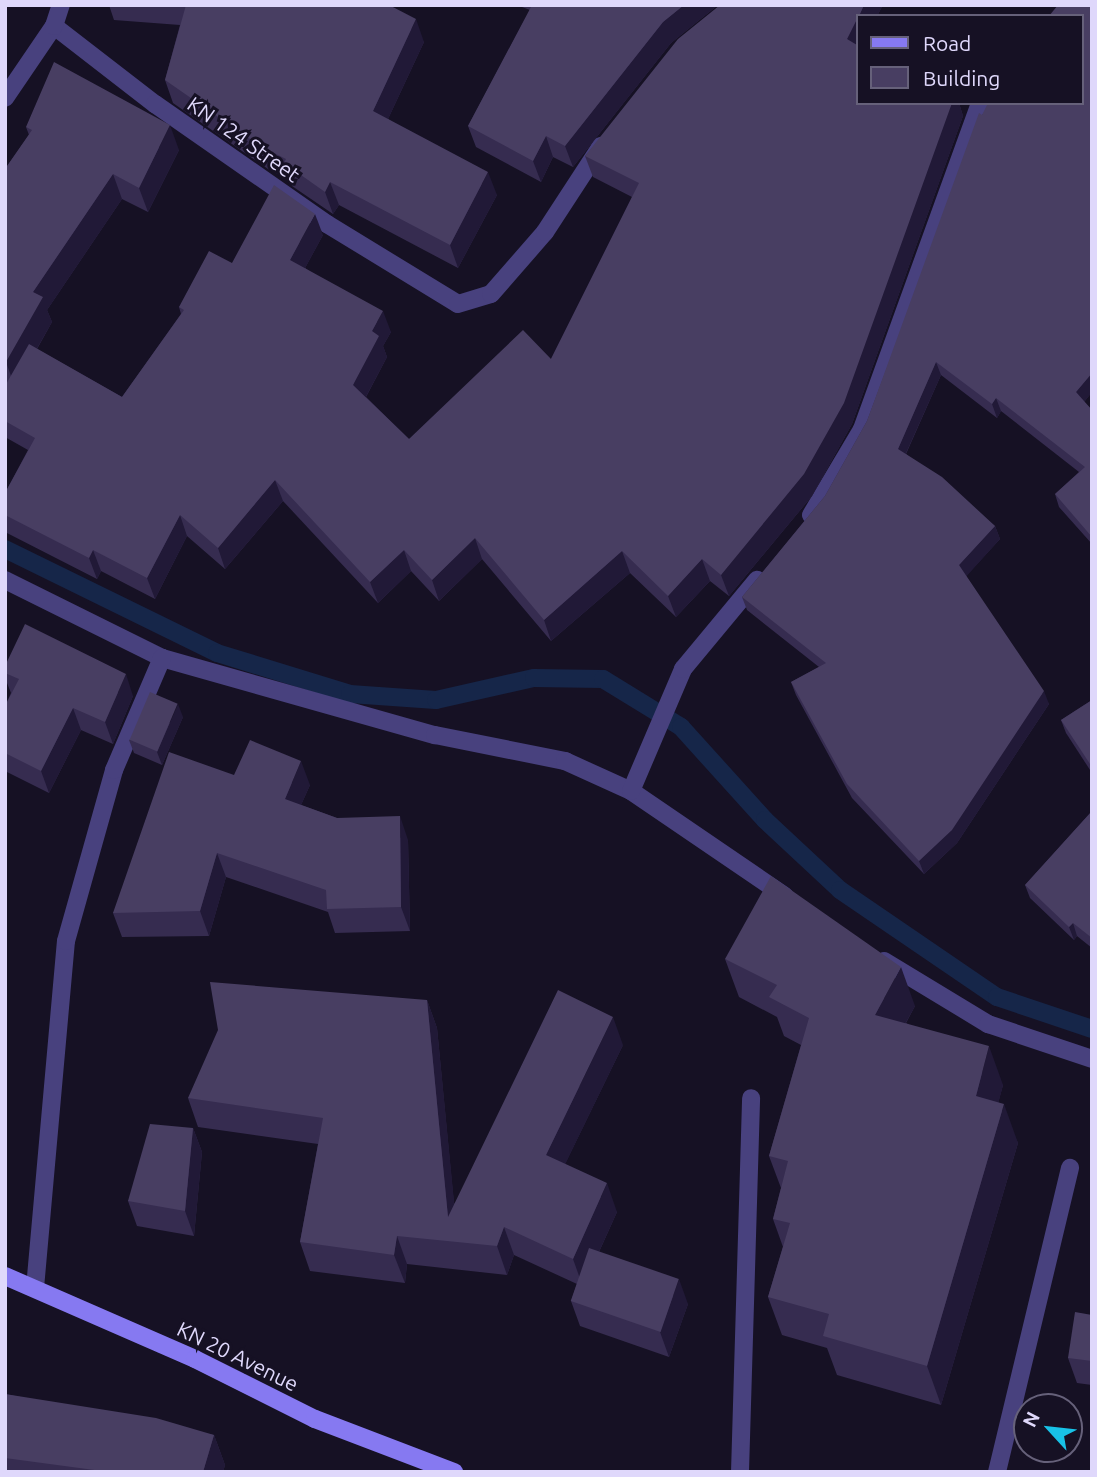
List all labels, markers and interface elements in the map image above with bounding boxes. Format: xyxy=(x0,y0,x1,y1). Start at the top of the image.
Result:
legend xyxy=(856,14,1083,105)
text: Road xyxy=(923,31,971,55)
text: Building xyxy=(923,66,1000,90)
street label: KN 124 Street xyxy=(183,91,305,187)
street label: KN 20 Avenue xyxy=(173,1316,303,1396)
north arrow xyxy=(1013,1393,1083,1463)
text: N xyxy=(1018,1408,1044,1431)

